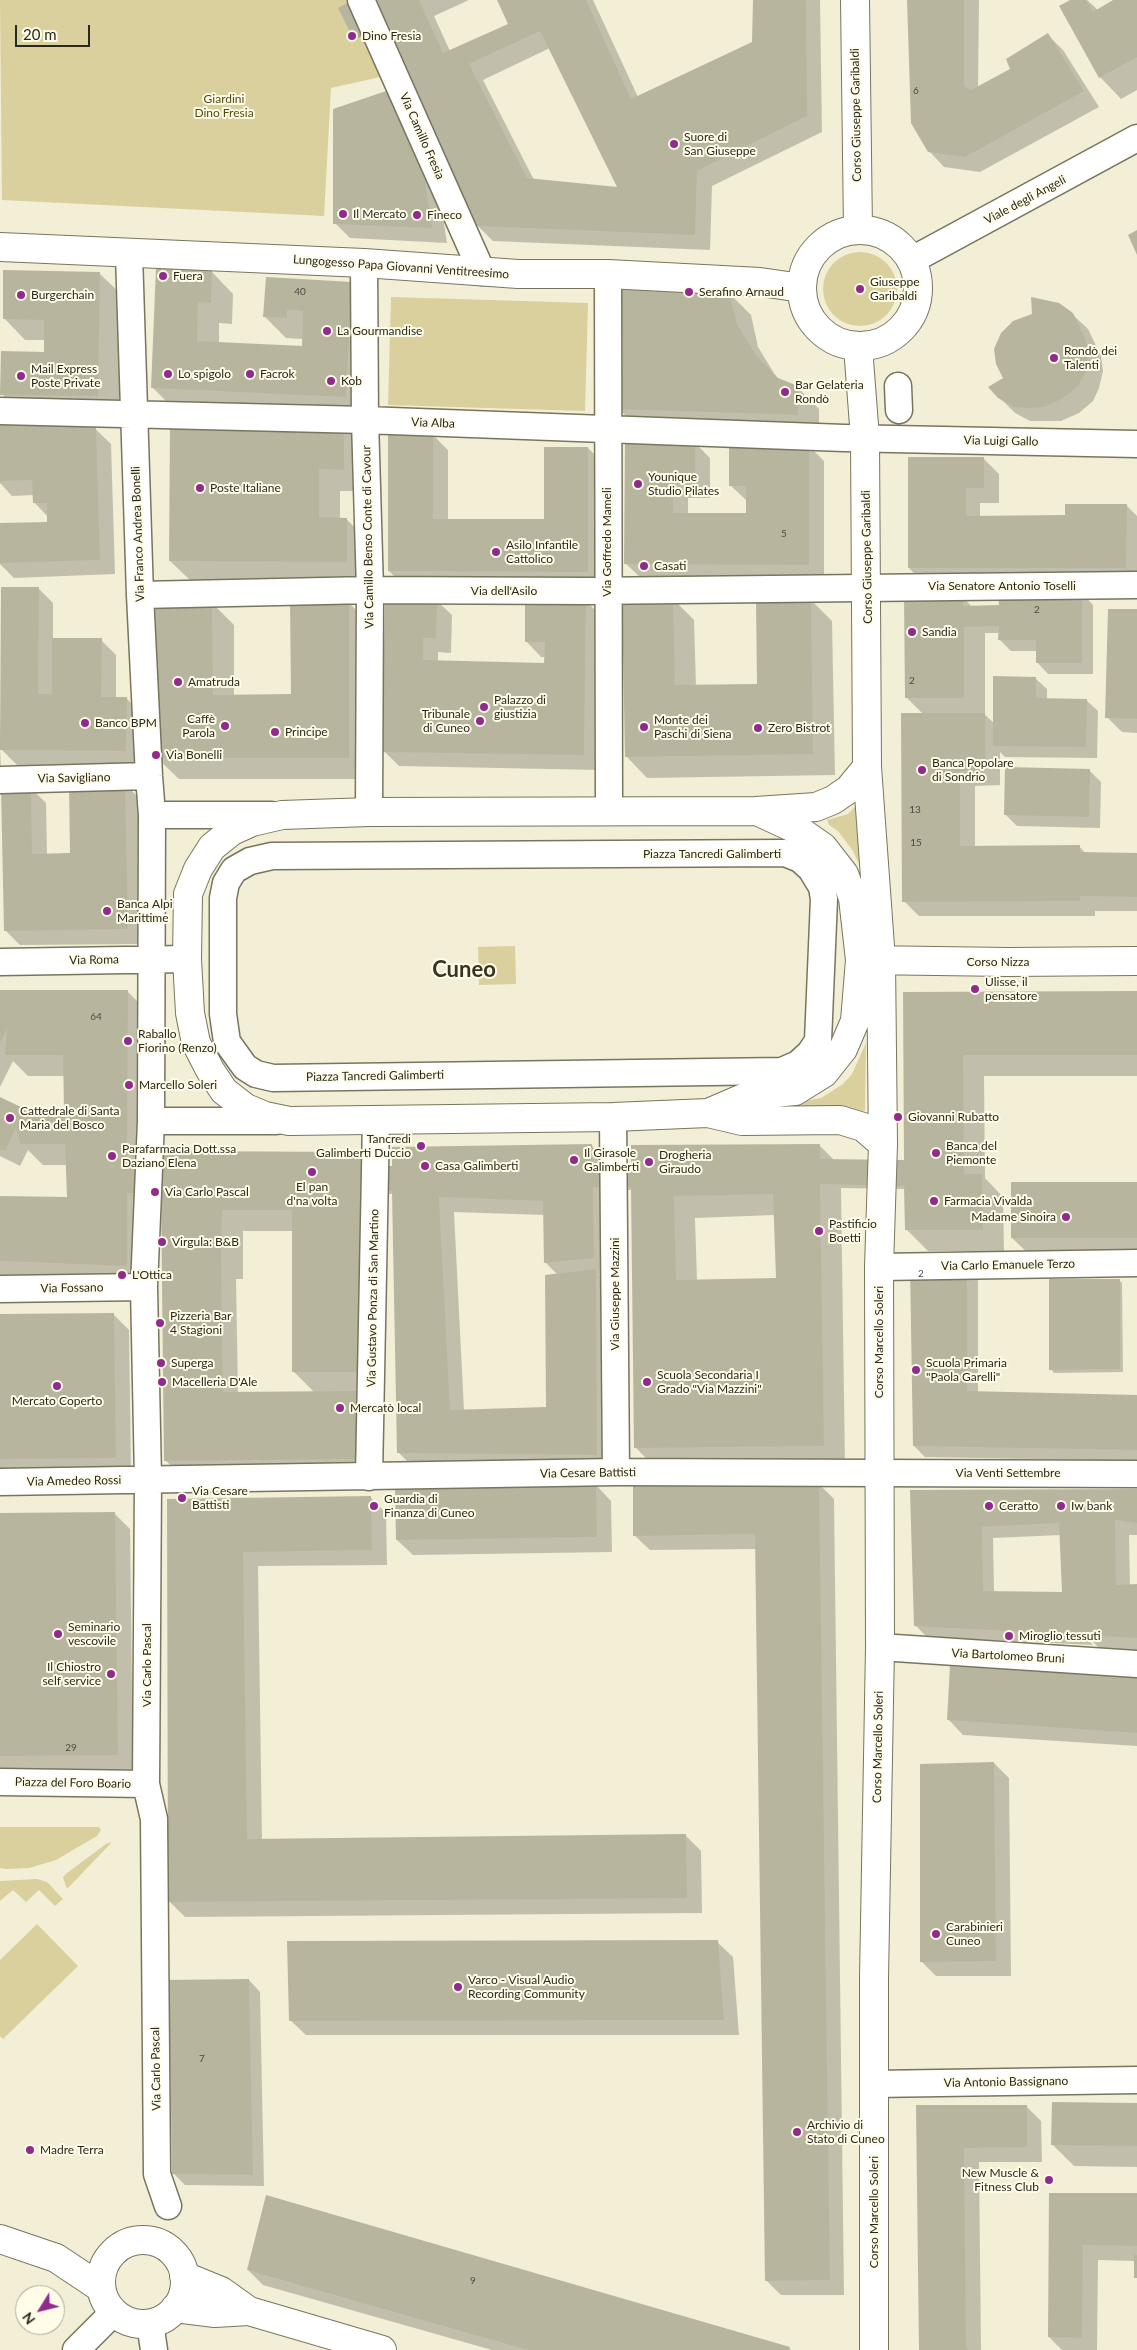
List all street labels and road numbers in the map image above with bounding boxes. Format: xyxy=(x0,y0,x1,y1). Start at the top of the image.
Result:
street label: Corso Giuseppe Garibaldi xyxy=(848,48,864,182)
street label: Via Camillo Fresia xyxy=(396,91,448,181)
street label: Viale degli Angeli xyxy=(982,172,1068,228)
street label: Lungogesso Papa Giovanni Ventitreesimo xyxy=(292,252,510,282)
street label: Via Alba xyxy=(411,415,455,431)
street label: Via Luigi Gallo xyxy=(963,433,1039,449)
street label: Via Camillo Benso Conte di Cavour xyxy=(359,445,377,629)
street label: Via Franco Andrea Bonelli xyxy=(128,466,148,602)
street label: Via Goffredo Mameli xyxy=(600,487,614,597)
street label: Corso Giuseppe Garibaldi xyxy=(859,490,875,624)
street label: Via Senatore Antonio Toselli xyxy=(928,579,1076,593)
street label: Via dell'Asilo xyxy=(471,584,537,598)
street label: Via Savigliano xyxy=(37,770,111,786)
street label: Piazza Tancredi Galimberti xyxy=(643,847,781,861)
street label: Via Roma xyxy=(69,952,119,968)
street label: Corso Nizza xyxy=(967,955,1029,969)
street label: Piazza Tancredi Galimberti xyxy=(306,1068,444,1084)
street label: Via Gustavo Ponza di San Martino xyxy=(364,1209,382,1387)
street label: Via Giuseppe Mazzini xyxy=(608,1238,622,1350)
street label: Via Carlo Emanuele Terzo xyxy=(941,1257,1075,1273)
street label: Via Fossano xyxy=(40,1280,104,1296)
street label: Corso Marcello Soleri xyxy=(872,1286,886,1398)
street label: Via Cesare Battisti xyxy=(540,1465,636,1481)
street label: Via Venti Settembre xyxy=(956,1466,1060,1480)
street label: Via Amedeo Rossi xyxy=(27,1473,121,1489)
street label: Via Carlo Pascal xyxy=(140,1623,154,1707)
street label: Via Bartolomeo Bruni xyxy=(951,1646,1065,1666)
street label: Corso Marcello Soleri xyxy=(870,1691,886,1803)
street label: Piazza del Foro Boario xyxy=(15,1775,131,1791)
street label: Via Carlo Pascal xyxy=(148,2027,164,2111)
street label: Via Antonio Bassignano xyxy=(944,2074,1068,2090)
street label: Corso Marcello Soleri xyxy=(867,2156,881,2268)

